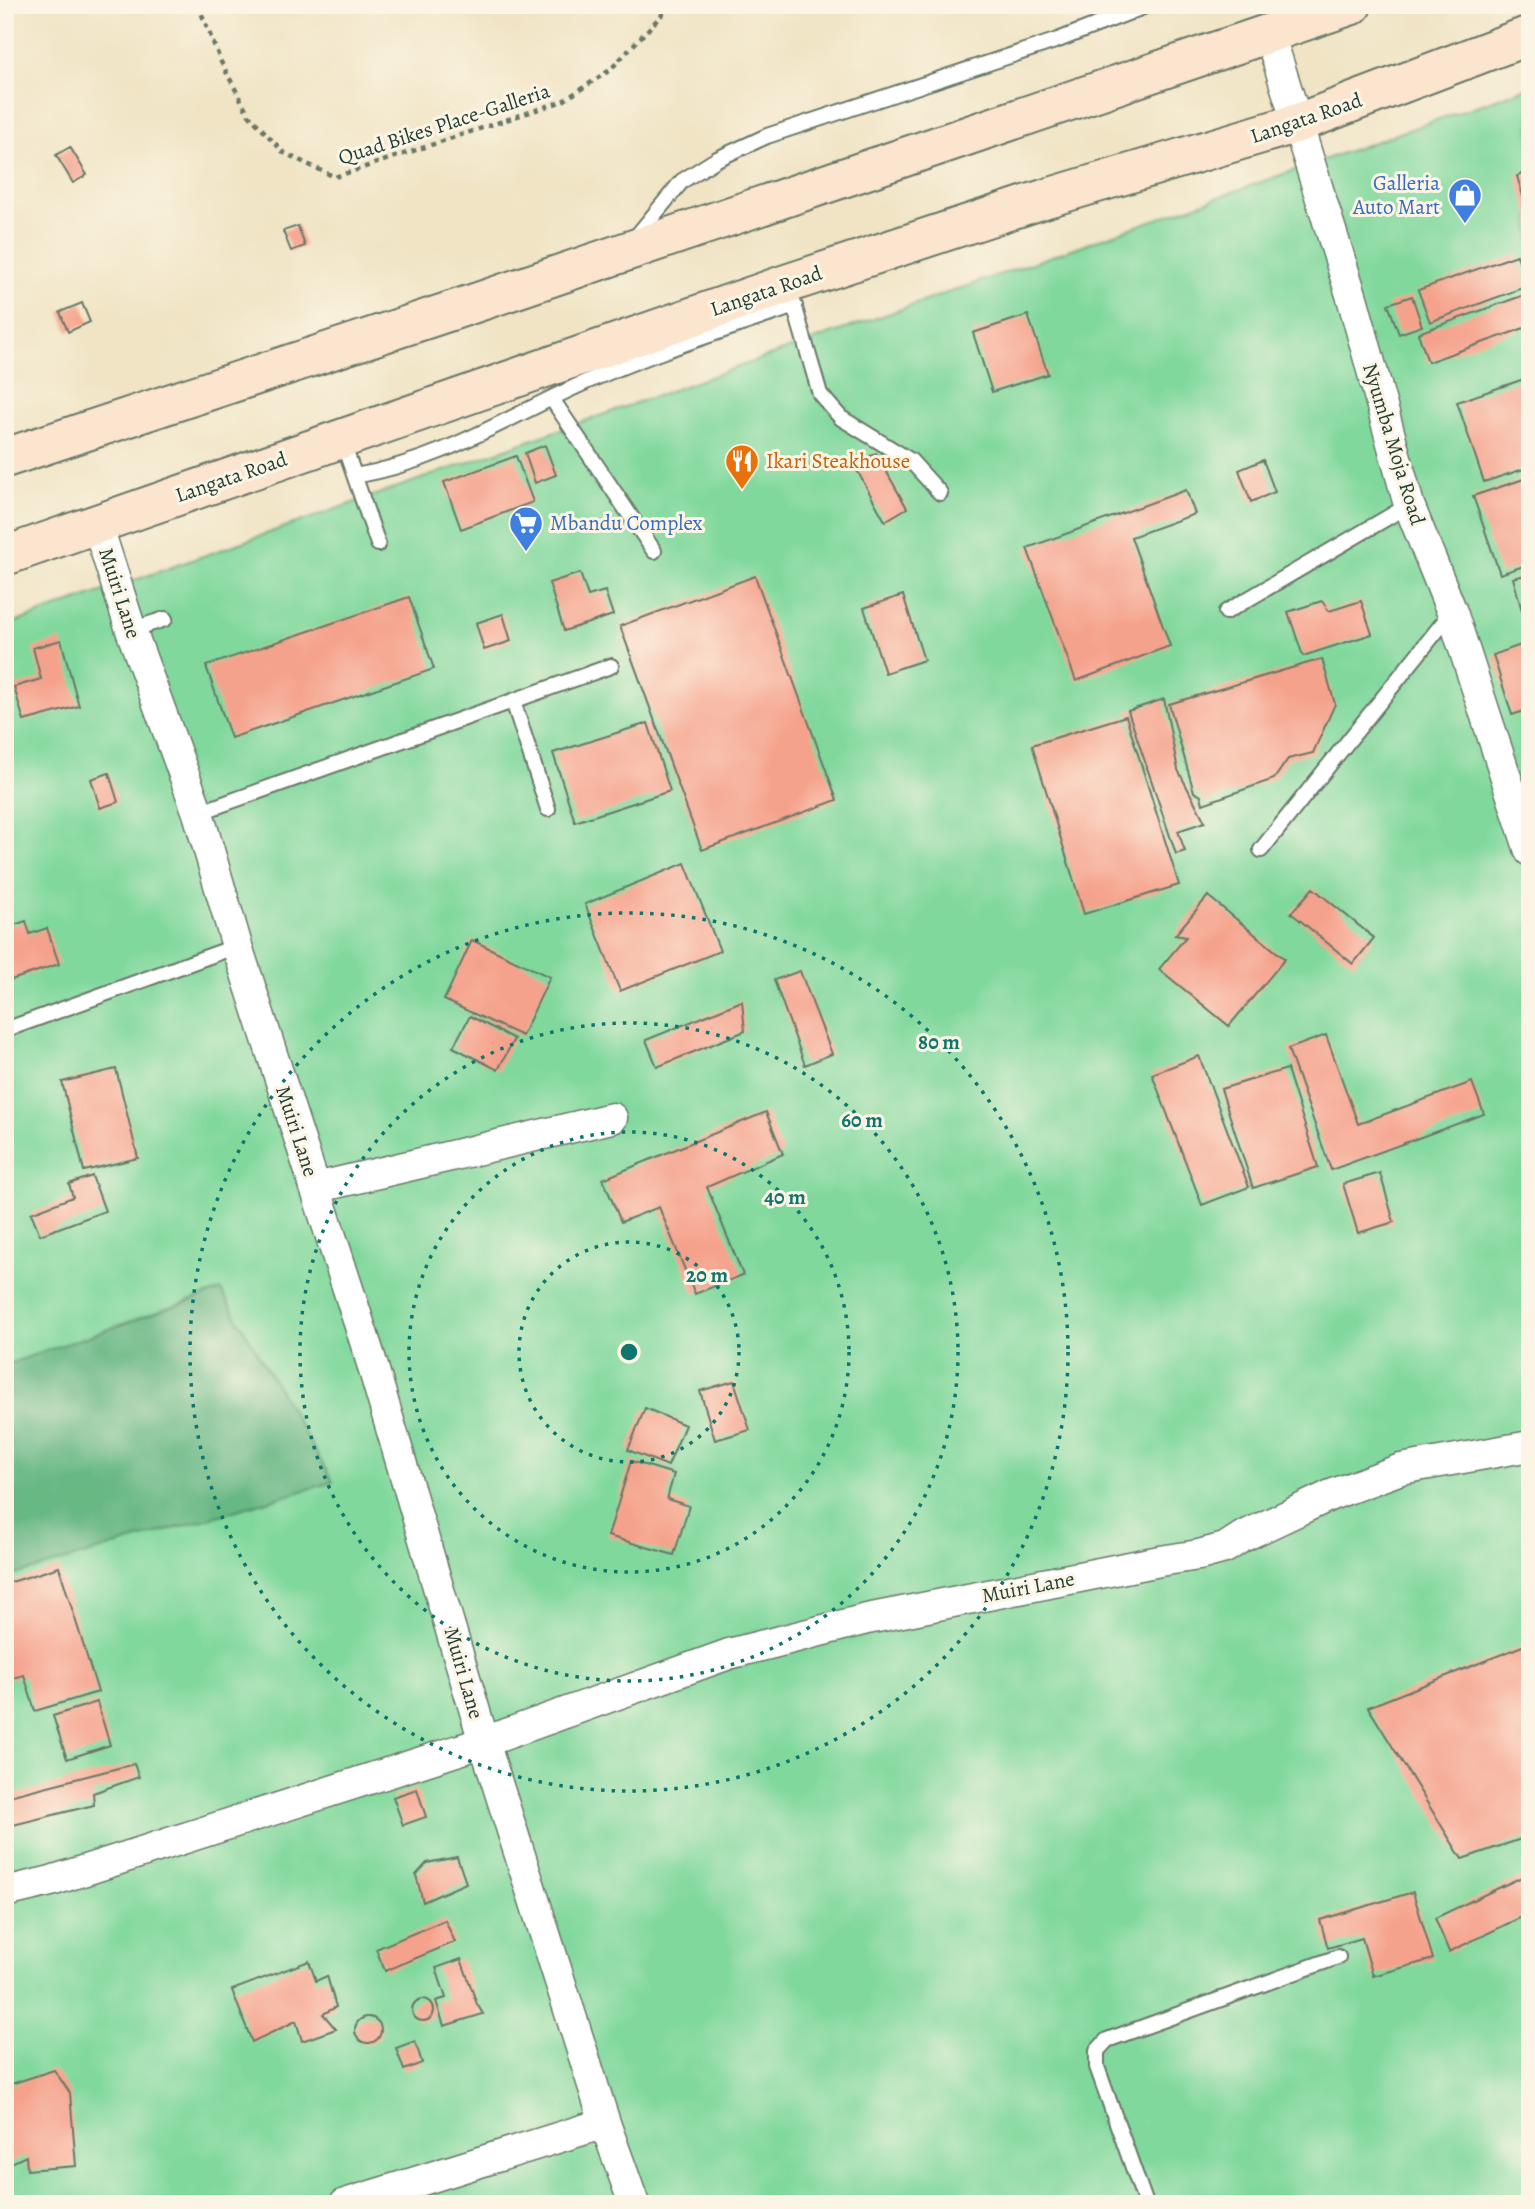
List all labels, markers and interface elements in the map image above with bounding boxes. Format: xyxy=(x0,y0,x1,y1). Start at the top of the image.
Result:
street label: Quad Bikes Place-Galleria xyxy=(335,76,554,171)
street label: Langata Road xyxy=(1246,86,1366,150)
place label: Galleria Auto Mart xyxy=(1352,169,1440,221)
shop icon: Galleria Auto Mart xyxy=(1446,176,1484,225)
street label: Langata Road xyxy=(706,259,826,323)
street label: Nyumba Moja Road xyxy=(1356,360,1432,529)
restaurant icon: Ikari Steakhouse xyxy=(723,442,761,491)
street label: Langata Road xyxy=(171,445,291,509)
place label: Ikari Steakhouse xyxy=(766,447,910,475)
supermarket icon: Mbandu Complex xyxy=(507,504,545,553)
place label: Mbandu Complex xyxy=(550,509,702,537)
street label: Muiri Lane xyxy=(92,544,148,642)
text: 80 m xyxy=(918,1028,960,1056)
street label: Muiri Lane xyxy=(269,1082,325,1180)
text: 60 m xyxy=(841,1106,883,1134)
text: 40 m xyxy=(764,1183,806,1211)
text: 20 m xyxy=(686,1261,728,1289)
centre of rings xyxy=(617,1340,641,1364)
street label: Muiri Lane xyxy=(979,1564,1077,1610)
street label: Muiri Lane xyxy=(438,1624,490,1722)

